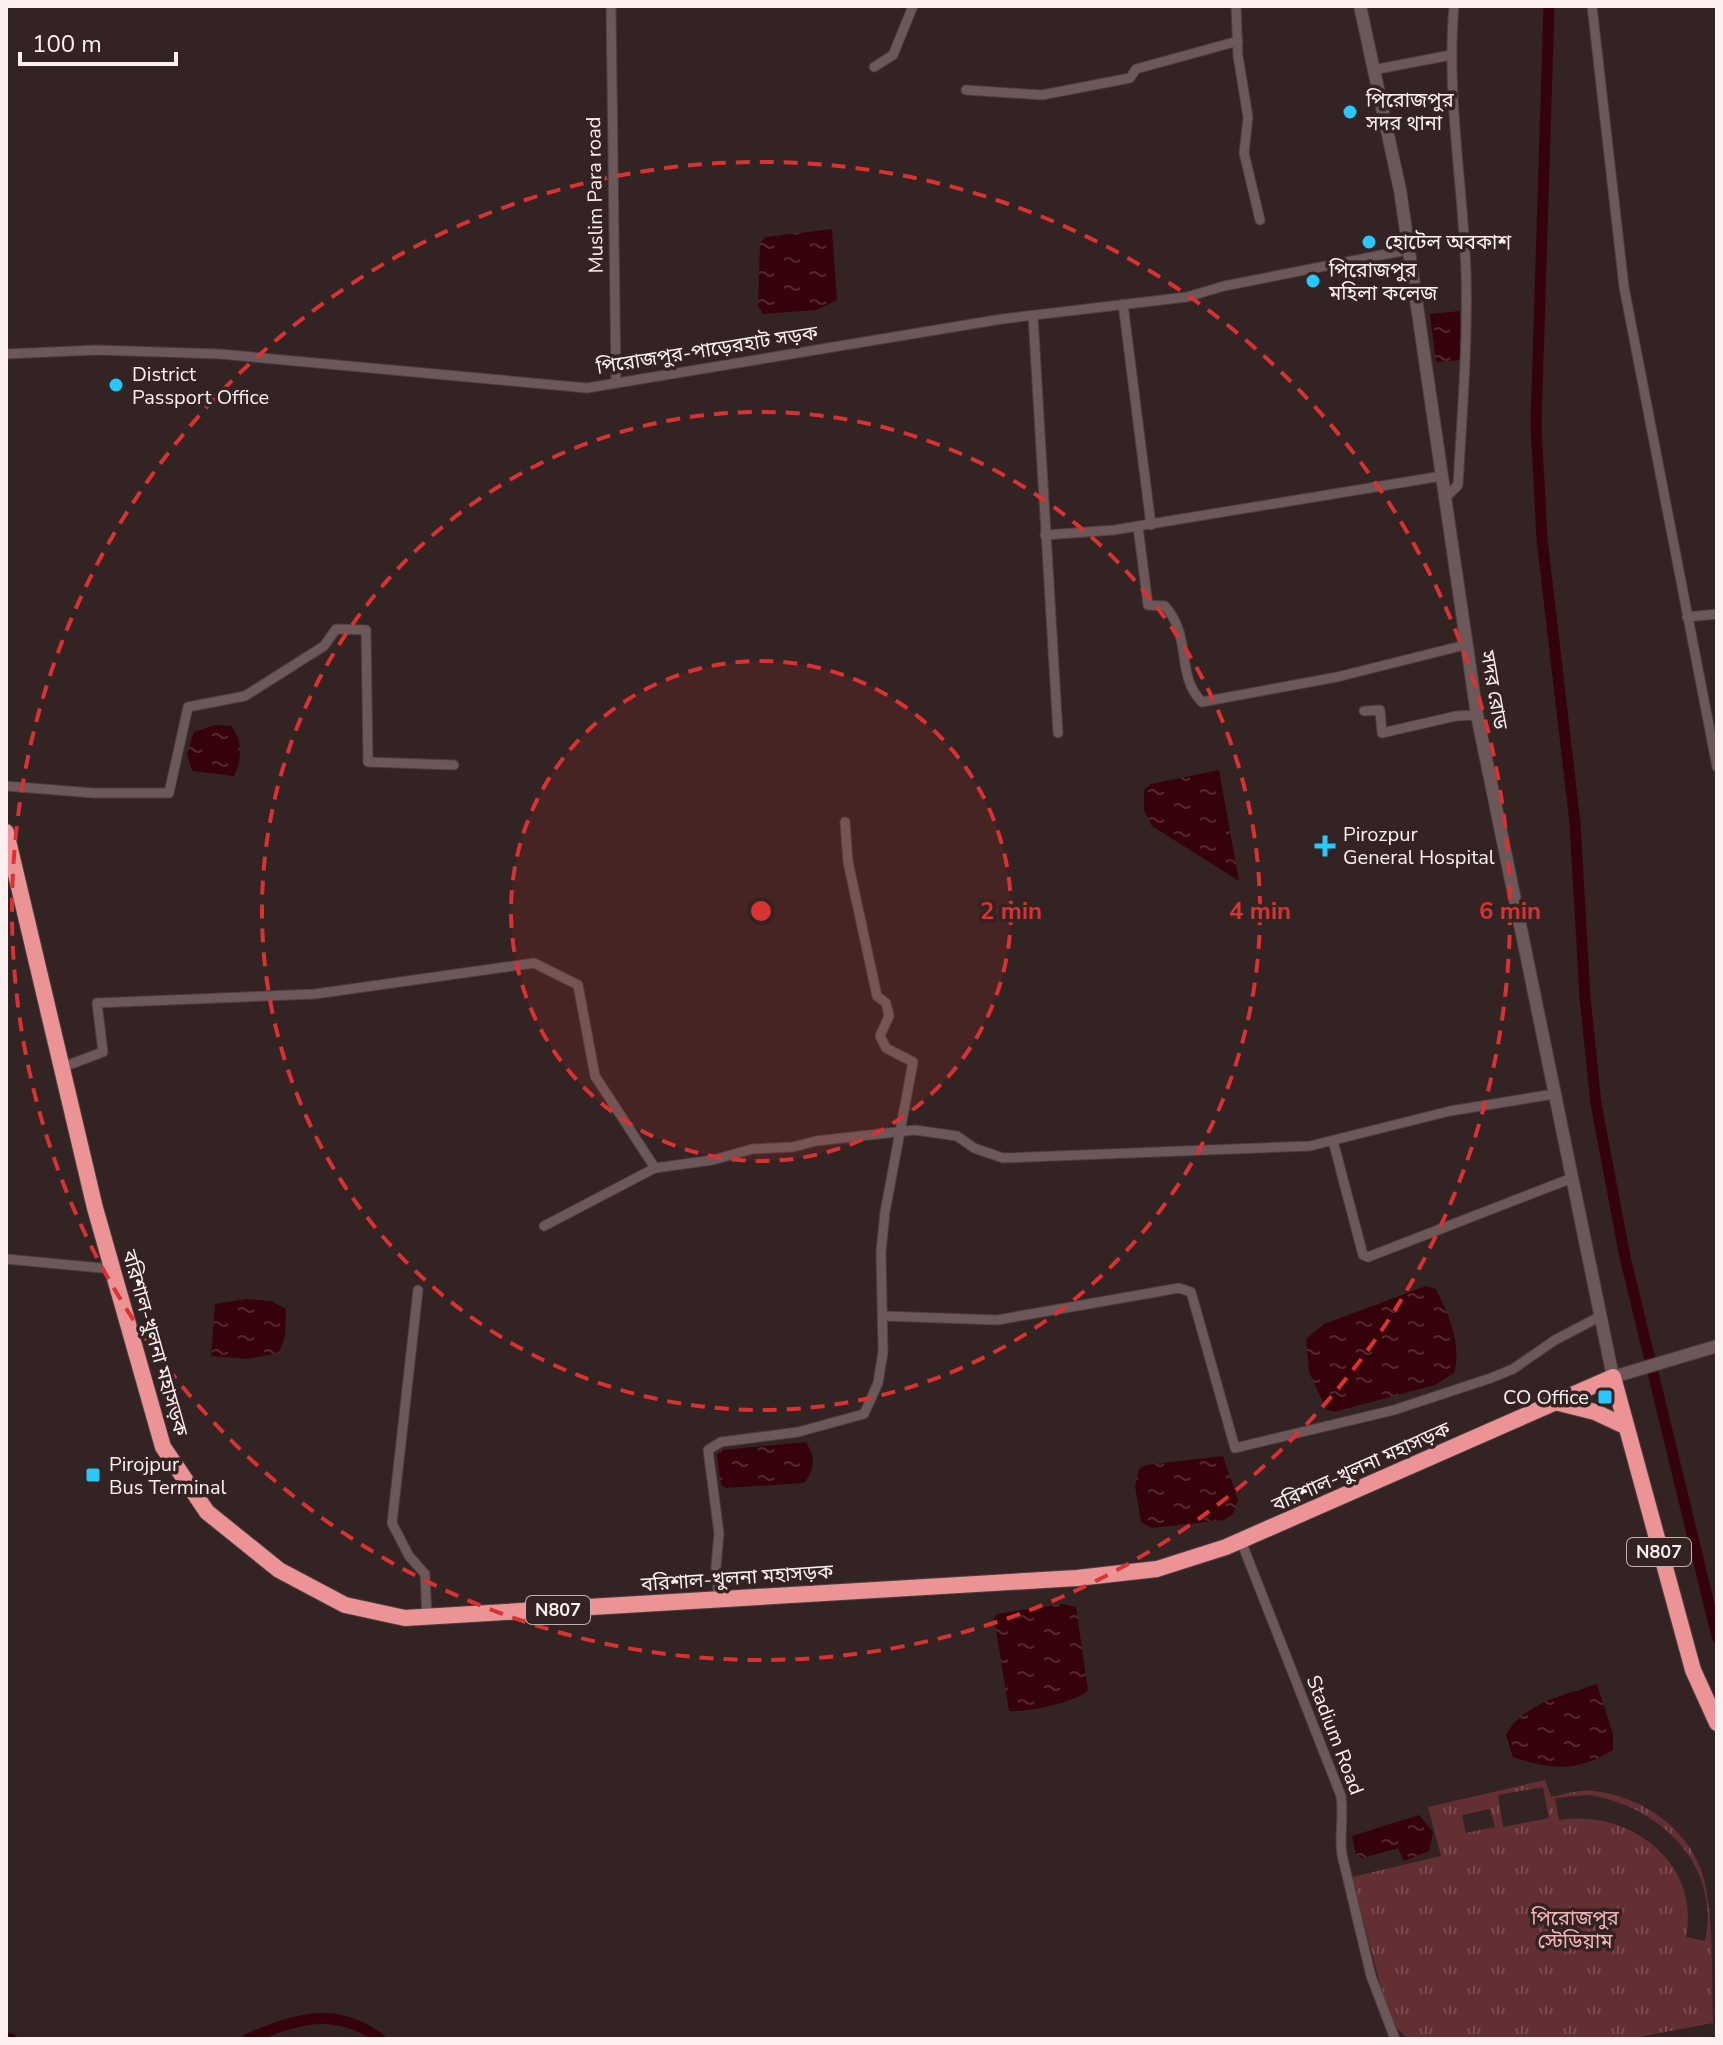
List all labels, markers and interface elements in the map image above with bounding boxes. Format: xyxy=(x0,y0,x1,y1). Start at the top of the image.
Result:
scale bar xyxy=(20,16,176,66)
text: 100 m xyxy=(32,28,102,60)
place label: পিরোজপুর সদর থানা xyxy=(1365,87,1455,137)
marker: পিরোজপুর সদর থানা xyxy=(1341,103,1359,121)
street label: Muslim Para road xyxy=(580,116,610,274)
place label: হোটেল অবকাশ xyxy=(1385,229,1511,256)
marker: হোটেল অবকাশ xyxy=(1360,233,1378,251)
place label: পিরোজপুর মহিলা কলেজ xyxy=(1328,257,1438,307)
marker: পিরোজপুর মহিলা কলেজ xyxy=(1304,272,1322,290)
street label: পিরোজপুর-পাড়েরহাট সড়ক xyxy=(593,319,821,381)
place label: District Passport Office xyxy=(132,361,269,411)
marker: District Passport Office xyxy=(107,376,125,394)
street label: সদর রোড xyxy=(1474,648,1514,732)
place label: Pirozpur General Hospital xyxy=(1343,821,1495,871)
marker: Pirozpur General Hospital xyxy=(1314,835,1336,857)
text: 2 min xyxy=(980,895,1042,927)
text: 4 min xyxy=(1229,895,1291,927)
text: 6 min xyxy=(1479,895,1541,927)
centre of rings xyxy=(747,897,775,925)
street label: বরিশাল-খুলনা মহাসড়ক xyxy=(115,1246,195,1440)
place label: CO Office xyxy=(1503,1384,1589,1411)
marker: CO Office xyxy=(1596,1388,1614,1406)
street label: বরিশাল-খুলনা মহাসড়ক xyxy=(1267,1415,1455,1519)
place label: Pirojpur Bus Terminal xyxy=(109,1451,227,1501)
marker: Pirojpur Bus Terminal xyxy=(84,1466,102,1484)
road number: N807 xyxy=(1627,1538,1691,1566)
street label: বরিশাল-খুলনা মহাসড়ক xyxy=(639,1558,835,1598)
road number: N807 xyxy=(526,1596,590,1624)
street label: Stadium Road xyxy=(1300,1671,1370,1799)
park label: পিরোজপুর স্টেডিয়াম xyxy=(1530,1905,1620,1955)

